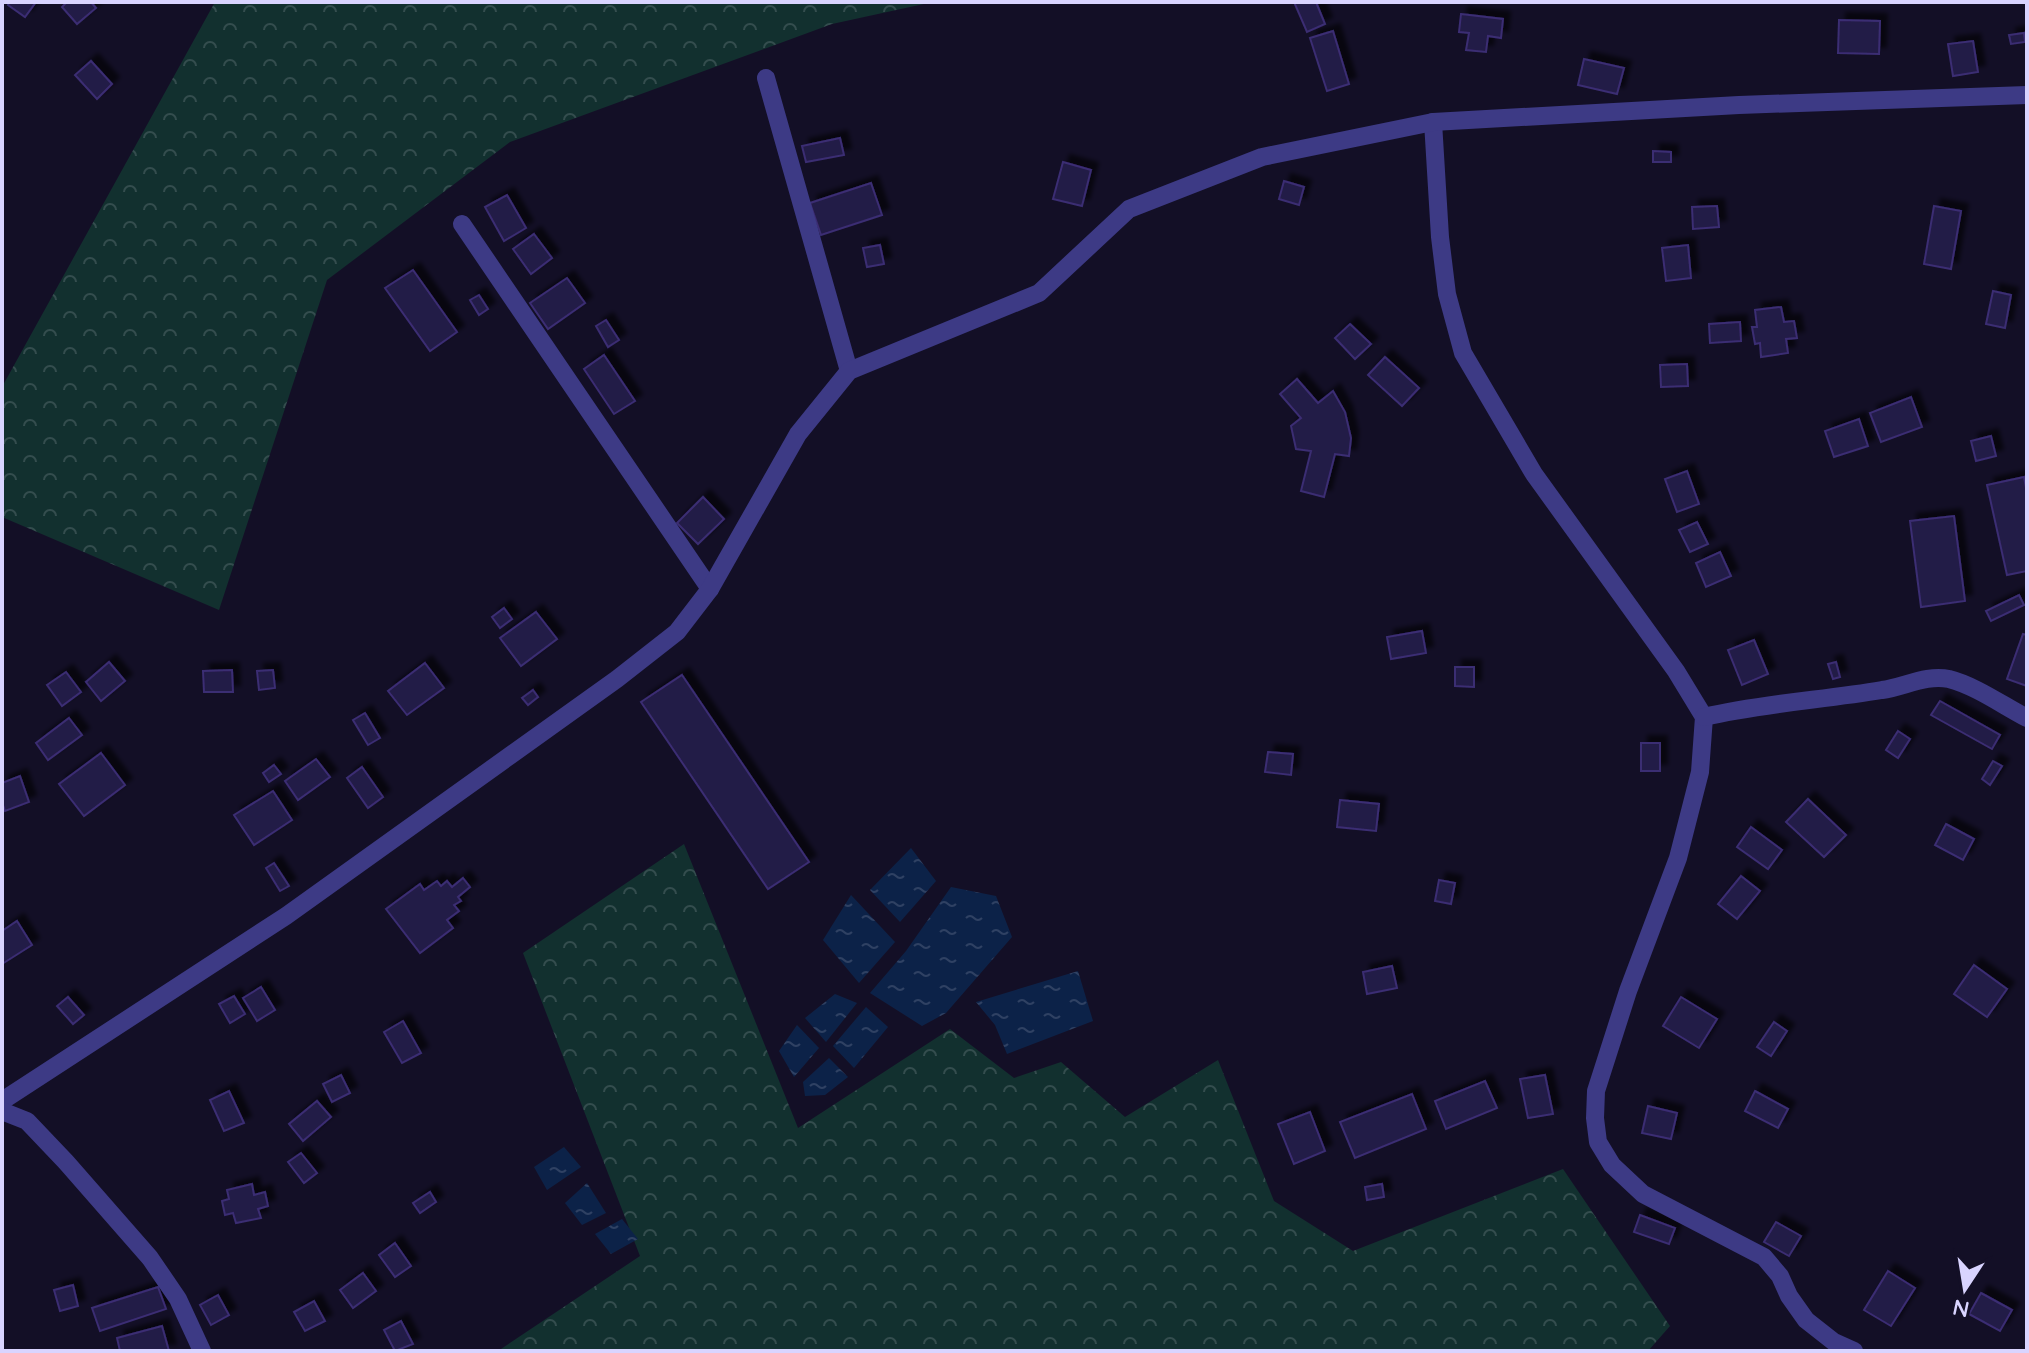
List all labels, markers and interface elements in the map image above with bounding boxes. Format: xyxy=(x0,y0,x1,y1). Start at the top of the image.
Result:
north arrow xyxy=(1925,1249,2005,1329)
text: N xyxy=(1950,1293,1972,1324)

